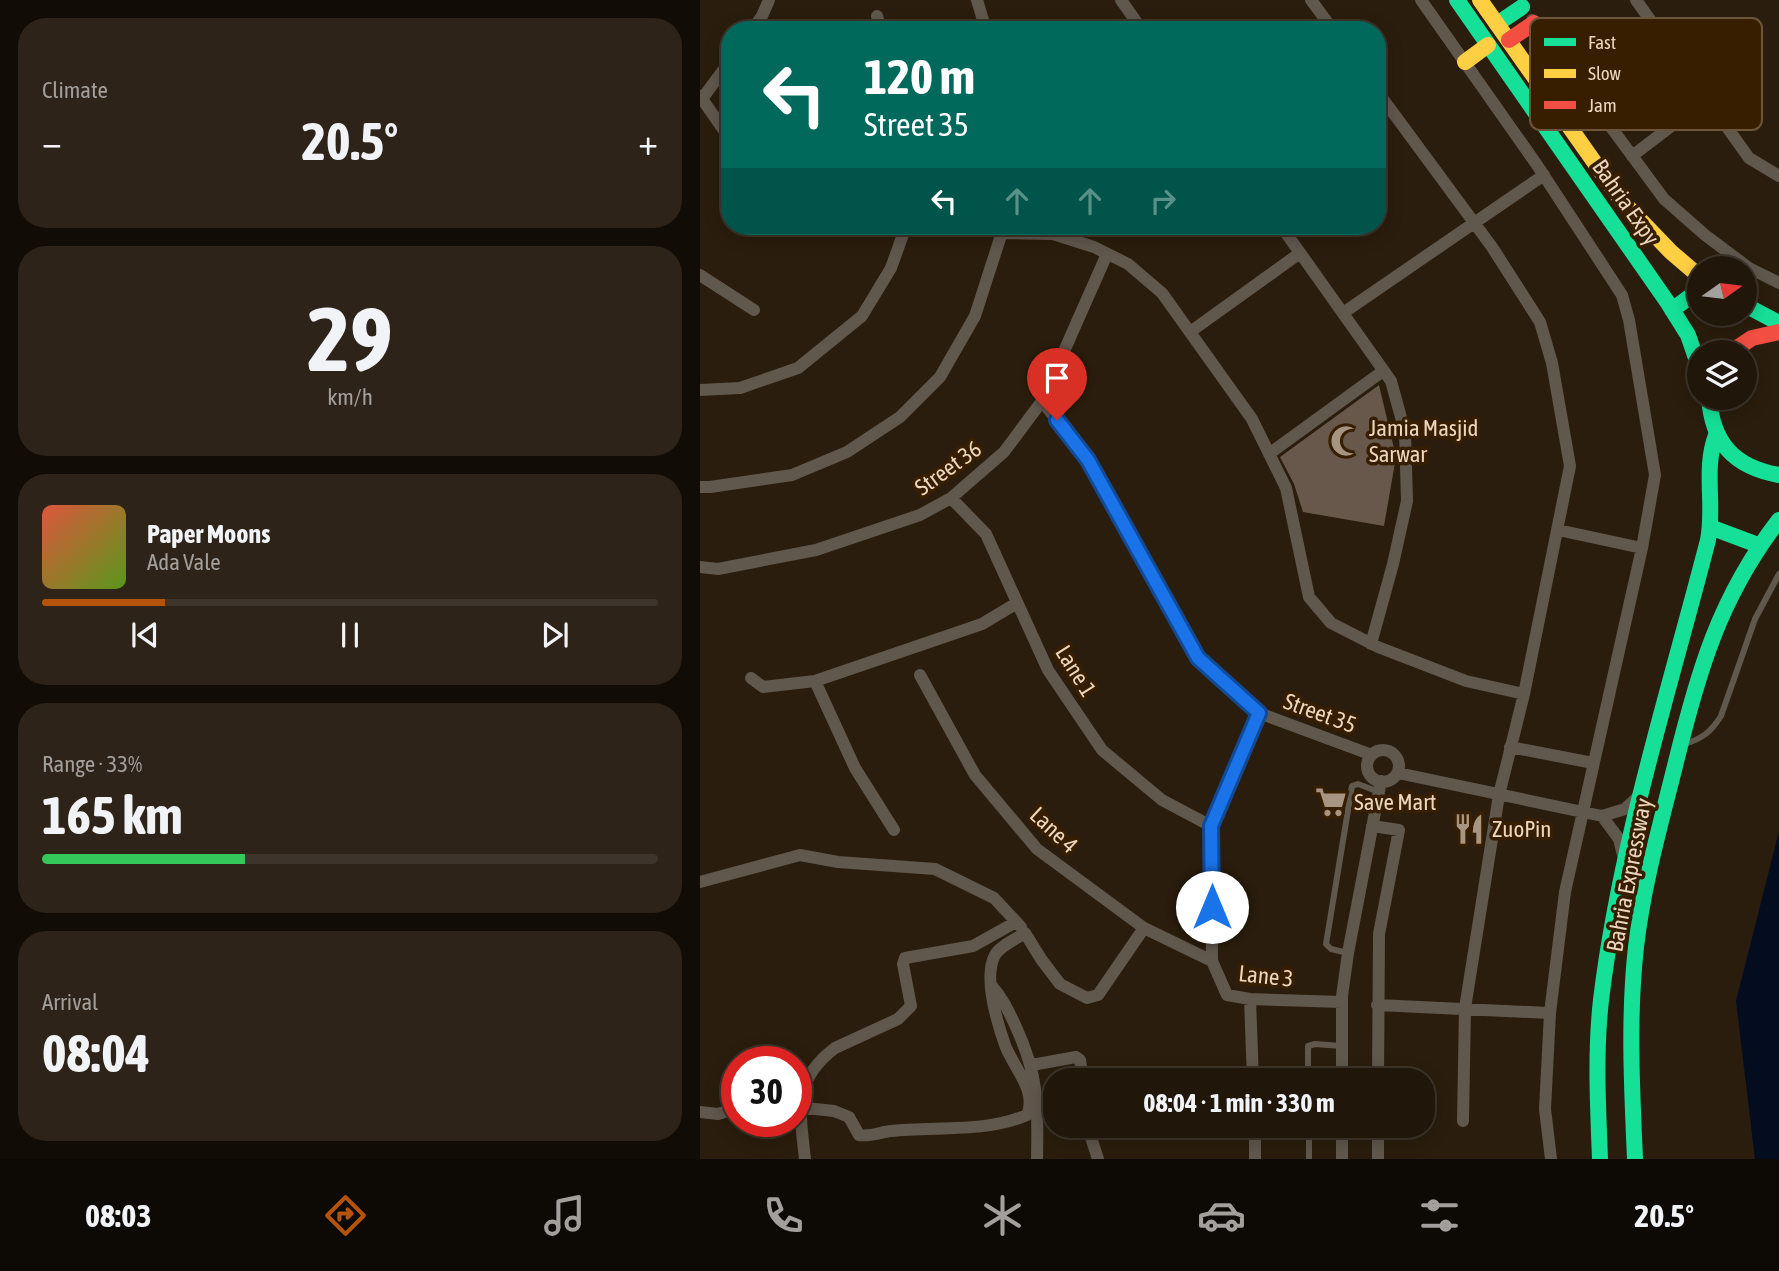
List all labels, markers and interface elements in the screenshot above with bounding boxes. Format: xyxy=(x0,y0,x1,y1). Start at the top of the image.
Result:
legend xyxy=(1530,18,1762,130)
text: Fast xyxy=(1588,31,1616,53)
text: 120 m xyxy=(864,48,975,104)
icon: left xyxy=(749,49,840,140)
text: Slow xyxy=(1588,62,1622,84)
text: Climate xyxy=(42,77,108,103)
text: Jam xyxy=(1588,94,1617,116)
text: Street 35 xyxy=(864,106,969,143)
text: 20.5° xyxy=(302,111,398,171)
text: − xyxy=(42,120,62,163)
text: + xyxy=(638,120,658,163)
street label: Bahria Expy xyxy=(1587,154,1665,250)
icon: left xyxy=(925,182,963,220)
icon: ahead xyxy=(998,182,1036,220)
icon: ahead xyxy=(1071,182,1109,220)
icon: right xyxy=(1144,182,1182,220)
north arrow xyxy=(1687,256,1757,326)
map controls xyxy=(1687,256,1757,410)
text: 29 xyxy=(307,286,393,390)
button: layers xyxy=(1687,340,1757,410)
pin xyxy=(1027,348,1087,420)
icon: arrive xyxy=(1038,359,1076,397)
text: km/h xyxy=(327,384,373,410)
place label: Jamia Masjid Sarwar xyxy=(1369,415,1478,467)
mosque icon: Jamia Masjid Sarwar xyxy=(1329,424,1363,458)
street label: Street 36 xyxy=(910,435,986,501)
text: Paper Moons xyxy=(147,519,270,549)
text: Ada Vale xyxy=(147,549,221,575)
icon: previous xyxy=(126,616,164,654)
icon: pause xyxy=(331,616,369,654)
icon: next xyxy=(536,616,574,654)
street label: Lane 1 xyxy=(1050,641,1102,701)
street label: Street 35 xyxy=(1280,688,1360,738)
text: Range · 33% xyxy=(42,751,142,777)
text: 165 km xyxy=(42,785,183,845)
supermarket icon: Save Mart xyxy=(1314,785,1348,819)
place label: Save Mart xyxy=(1354,789,1436,815)
street label: Bahria Expressway xyxy=(1601,796,1657,954)
street label: Lane 4 xyxy=(1025,802,1083,858)
restaurant icon: ZuoPin xyxy=(1452,812,1486,846)
place label: ZuoPin xyxy=(1492,816,1552,842)
position arrow xyxy=(1175,870,1249,944)
street label: Lane 3 xyxy=(1237,960,1295,992)
text: Arrival xyxy=(42,989,98,1015)
text: 08:04 xyxy=(42,1023,150,1083)
speed limit sign: 30 xyxy=(721,1046,812,1137)
text: 08:04 · 1 min · 330 m xyxy=(1143,1088,1335,1118)
icon: directions xyxy=(321,1191,370,1240)
icon: music xyxy=(540,1191,589,1240)
icon: phone xyxy=(759,1191,808,1240)
icon: climate xyxy=(978,1191,1027,1240)
icon: car xyxy=(1197,1191,1246,1240)
icon: filters xyxy=(1415,1191,1464,1240)
text: 08:03 xyxy=(85,1197,151,1234)
text: 20.5° xyxy=(1634,1197,1694,1234)

